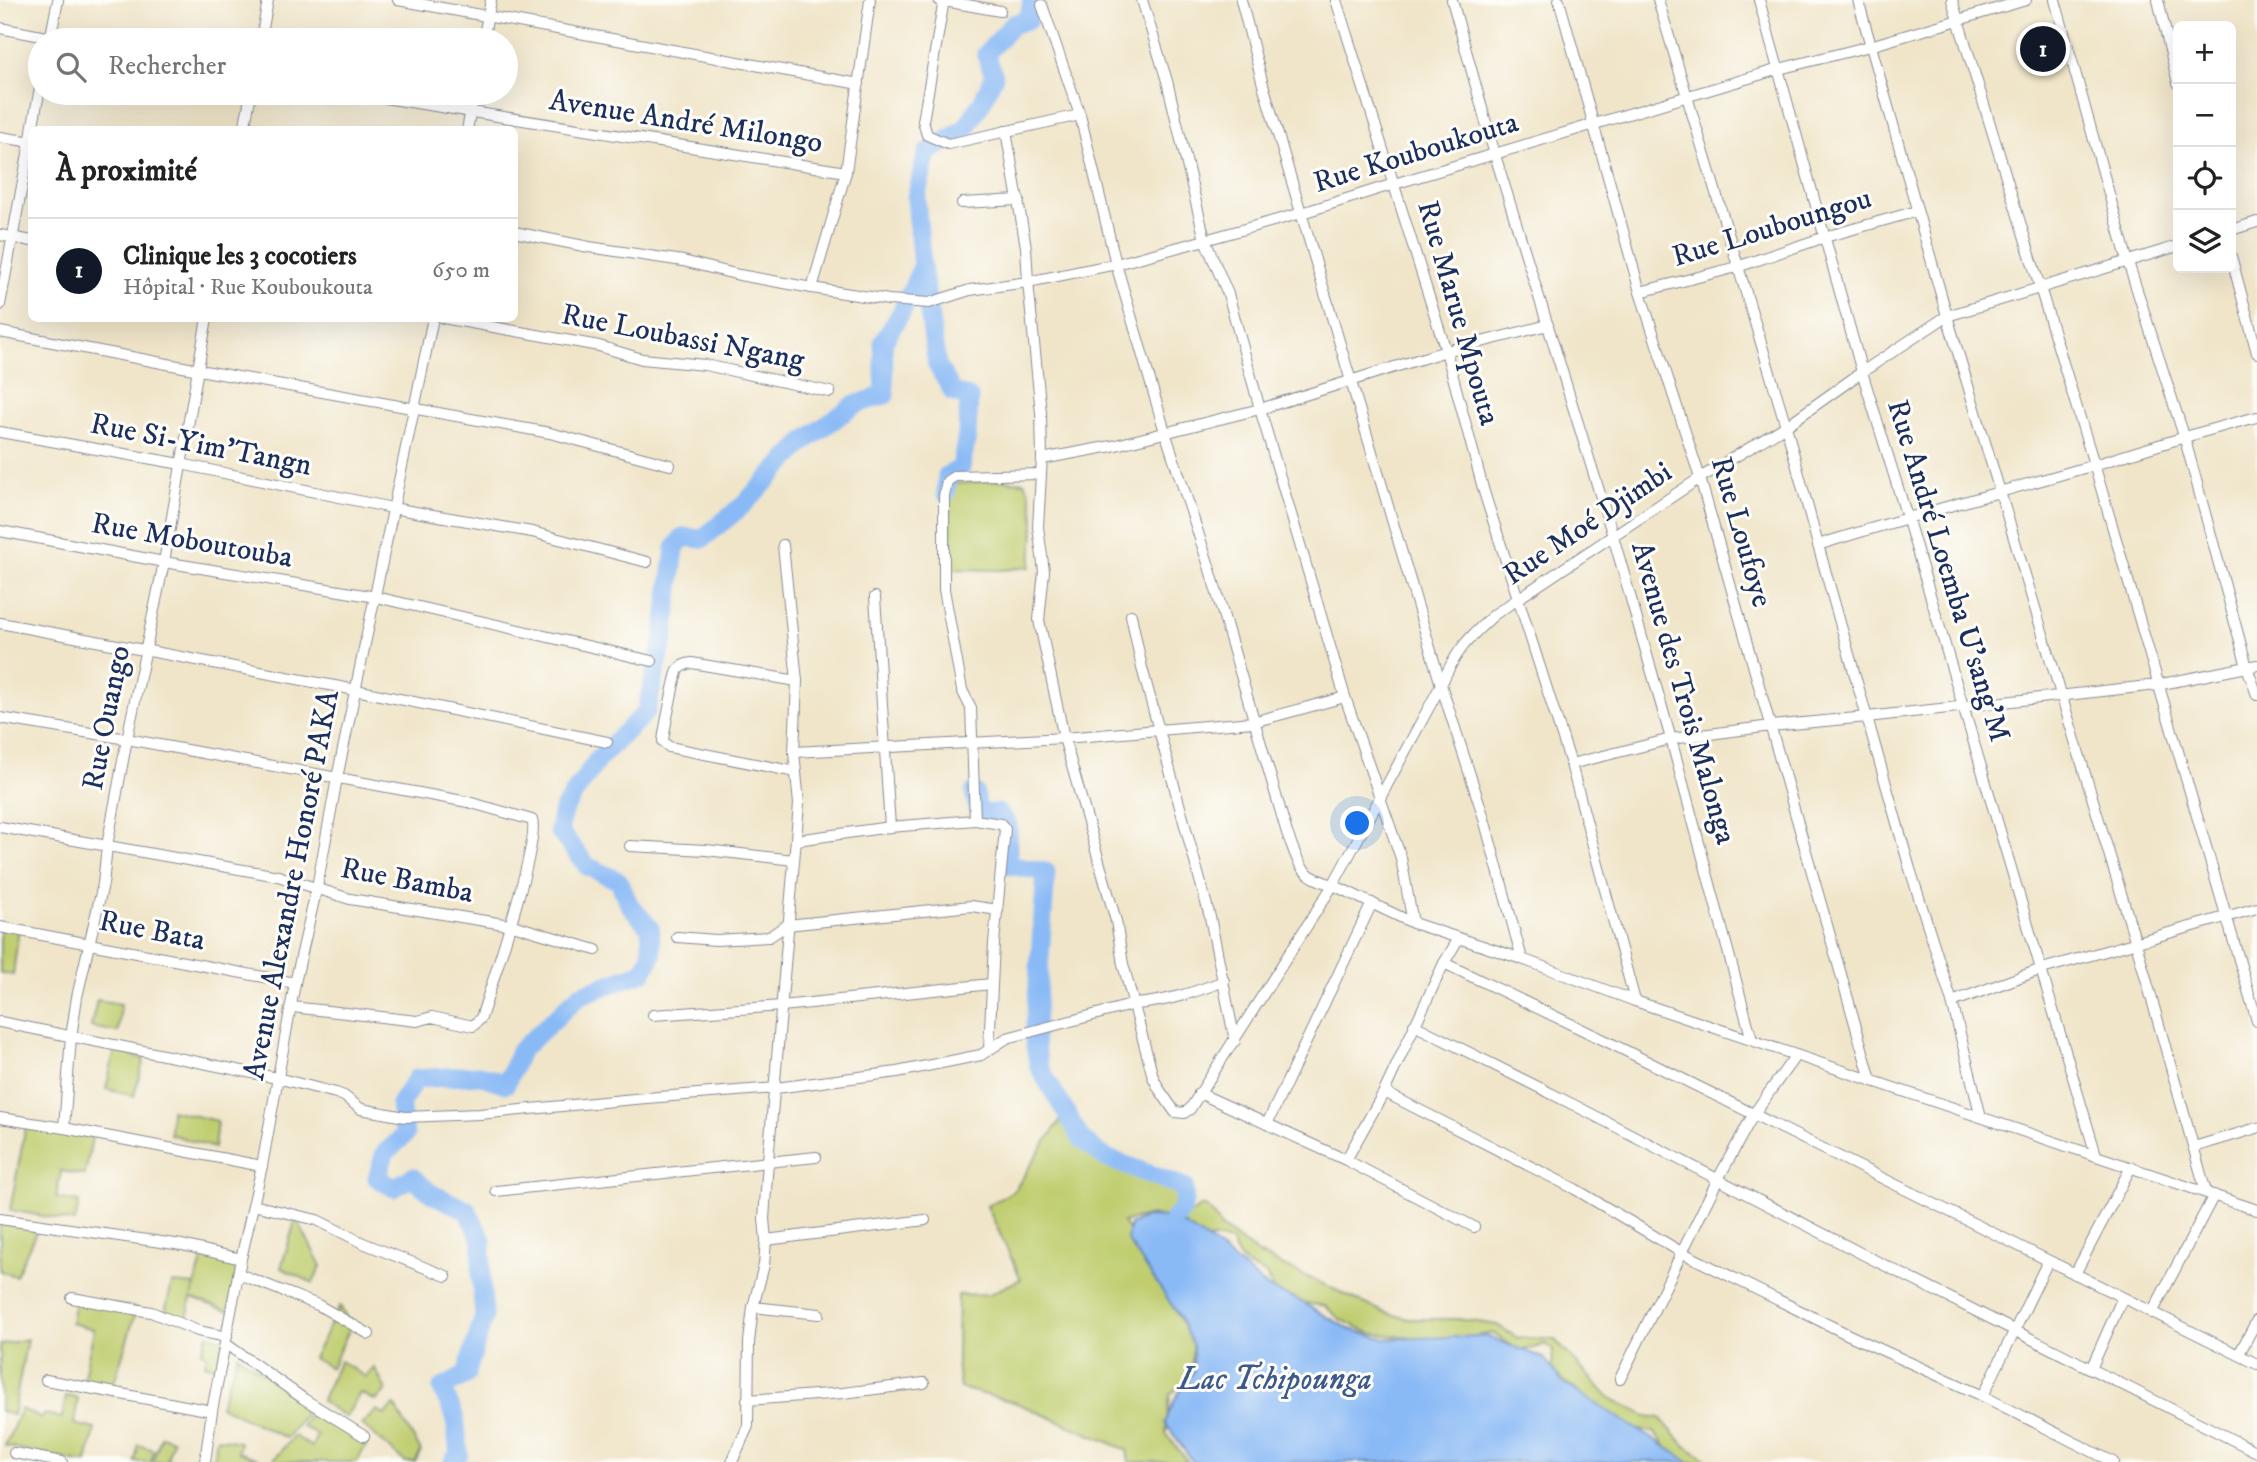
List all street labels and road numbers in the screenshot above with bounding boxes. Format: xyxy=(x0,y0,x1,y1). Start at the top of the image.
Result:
street label: Avenue André Milongo xyxy=(547,82,825,162)
street label: Rue Kouboukouta xyxy=(1309,104,1523,202)
street label: Rue Louboungou xyxy=(1668,180,1876,276)
street label: Rue Marue Mpouta xyxy=(1408,197,1508,430)
street label: Rue Loubassi Ngang xyxy=(558,296,808,380)
street label: Rue André Loemba U'sang'M xyxy=(1878,395,2018,747)
street label: Rue Si-Yim'Tangn xyxy=(87,405,315,485)
street label: Rue Loufoye xyxy=(1702,453,1780,611)
street label: Rue Moé Djimbi xyxy=(1497,454,1679,594)
street label: Rue Moboutouba xyxy=(89,505,296,577)
street label: Avenue des Trois Malonga xyxy=(1622,537,1744,849)
street label: Rue Ouango xyxy=(75,642,139,794)
street label: Avenue Alexandre Honoré PAKA xyxy=(236,686,348,1083)
street label: Rue Bamba xyxy=(338,850,477,912)
street label: Rue Bata xyxy=(96,903,208,959)

